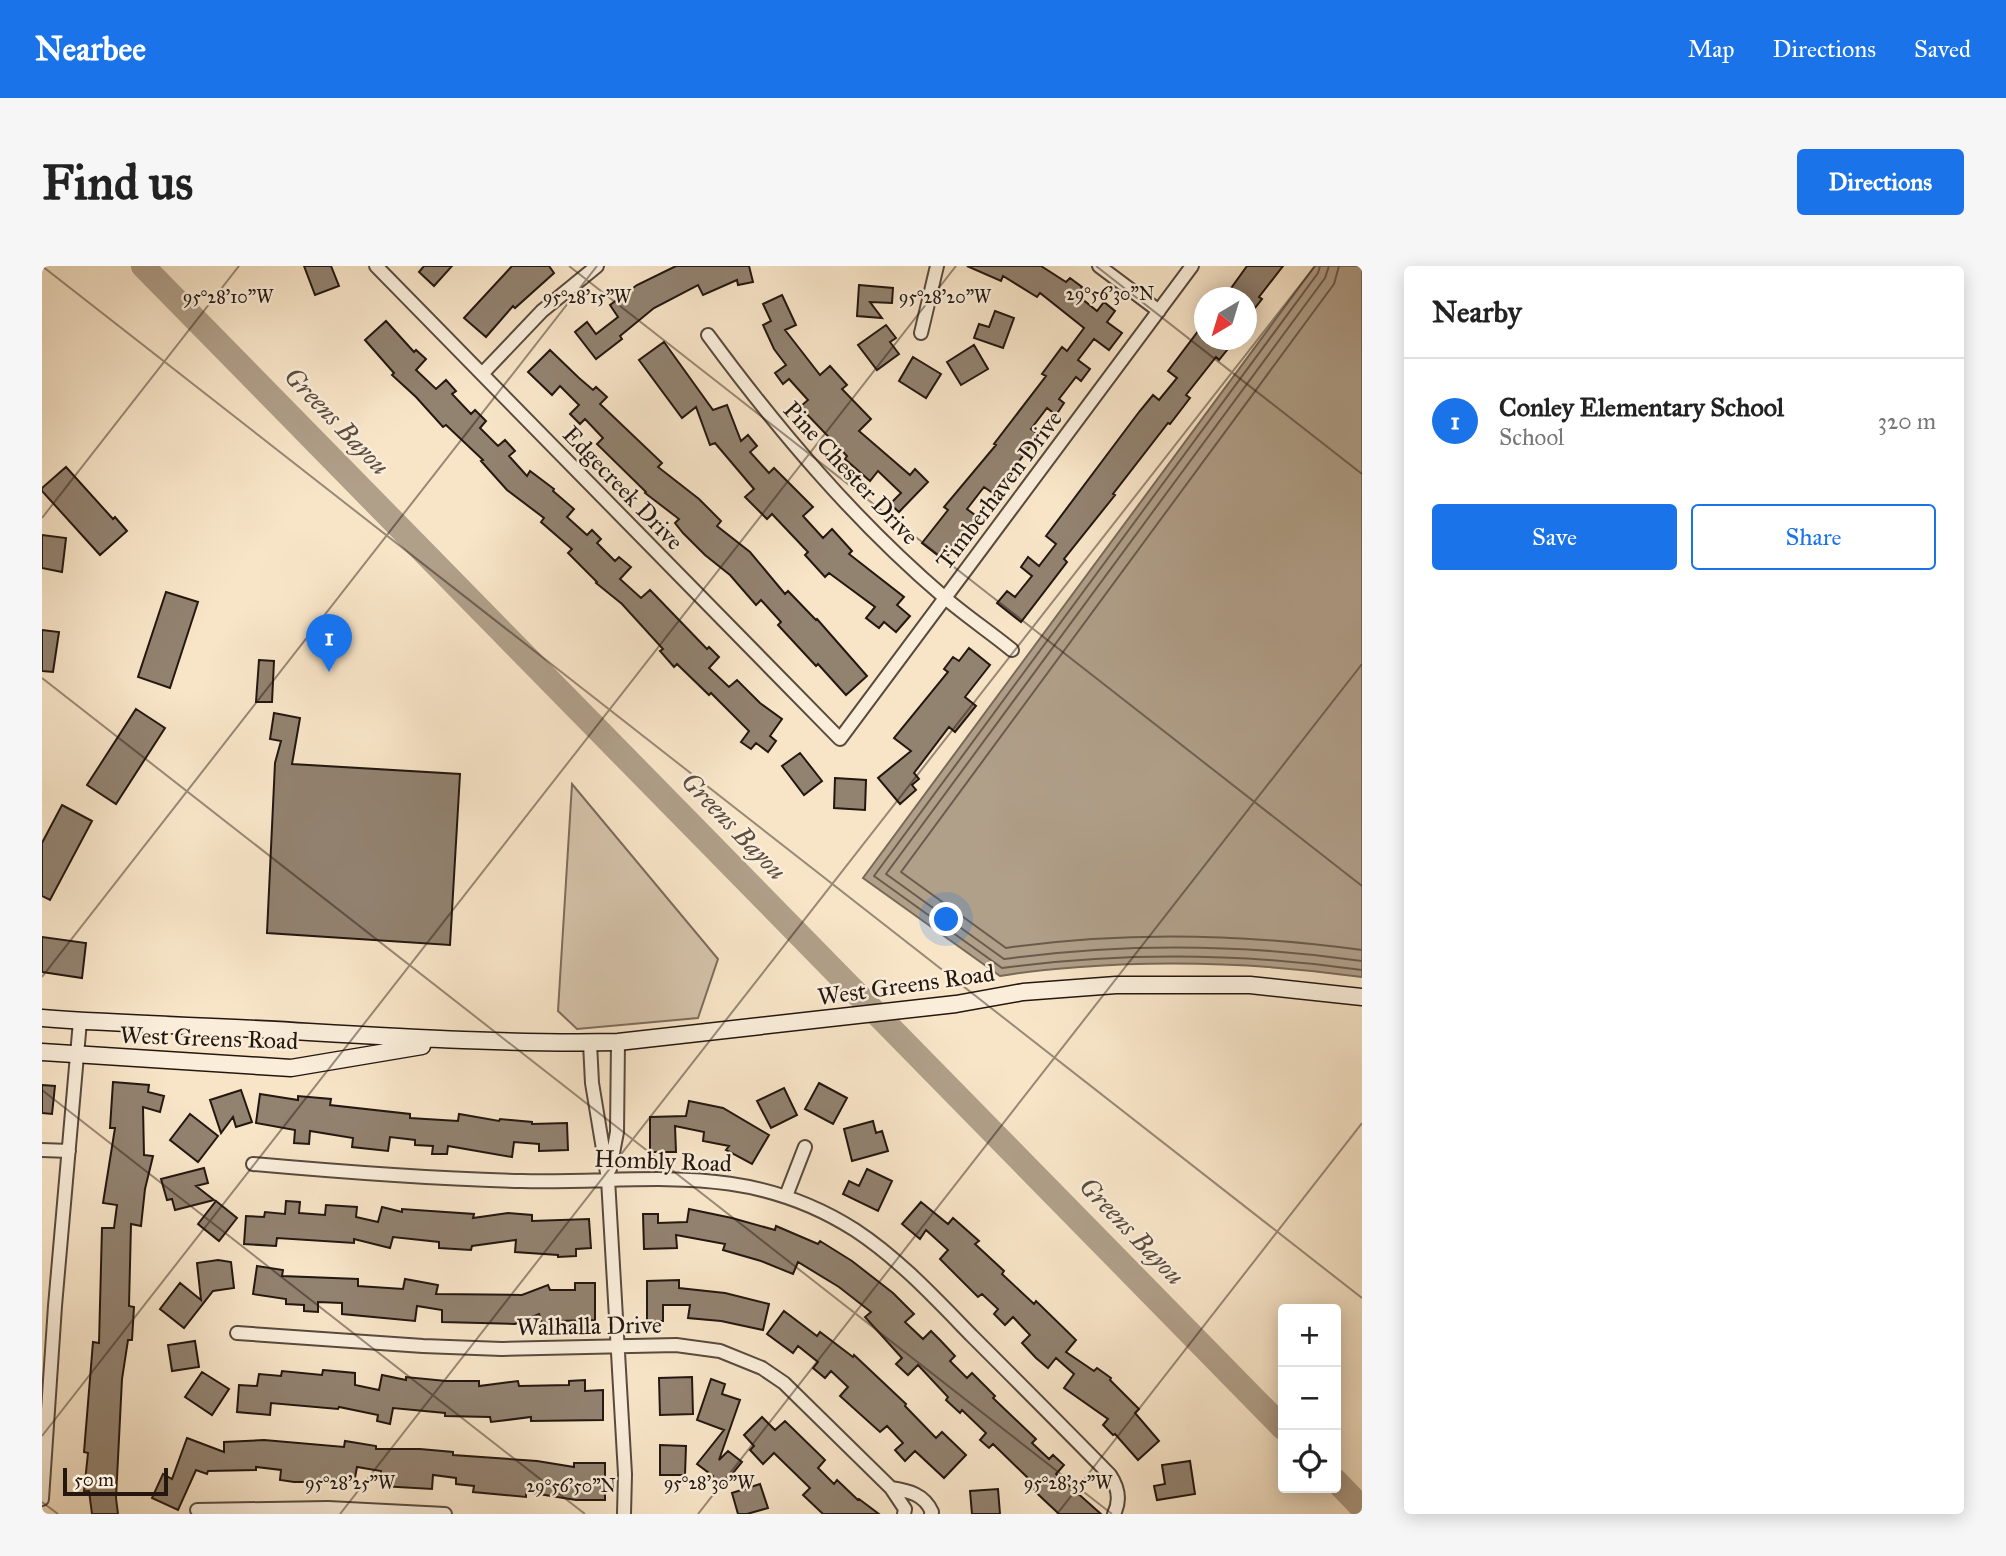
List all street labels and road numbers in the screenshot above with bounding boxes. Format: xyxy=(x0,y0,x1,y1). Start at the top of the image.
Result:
street label: Pine Chester Drive xyxy=(777,395,925,551)
street label: Timberhaven Drive xyxy=(929,404,1069,576)
street label: Edgecreek Drive xyxy=(556,420,690,556)
street label: West Greens Road xyxy=(815,958,997,1012)
street label: West Greens Road xyxy=(119,1020,299,1056)
street label: Hombly Road xyxy=(594,1144,732,1178)
street label: Walhalla Drive xyxy=(516,1310,662,1342)

